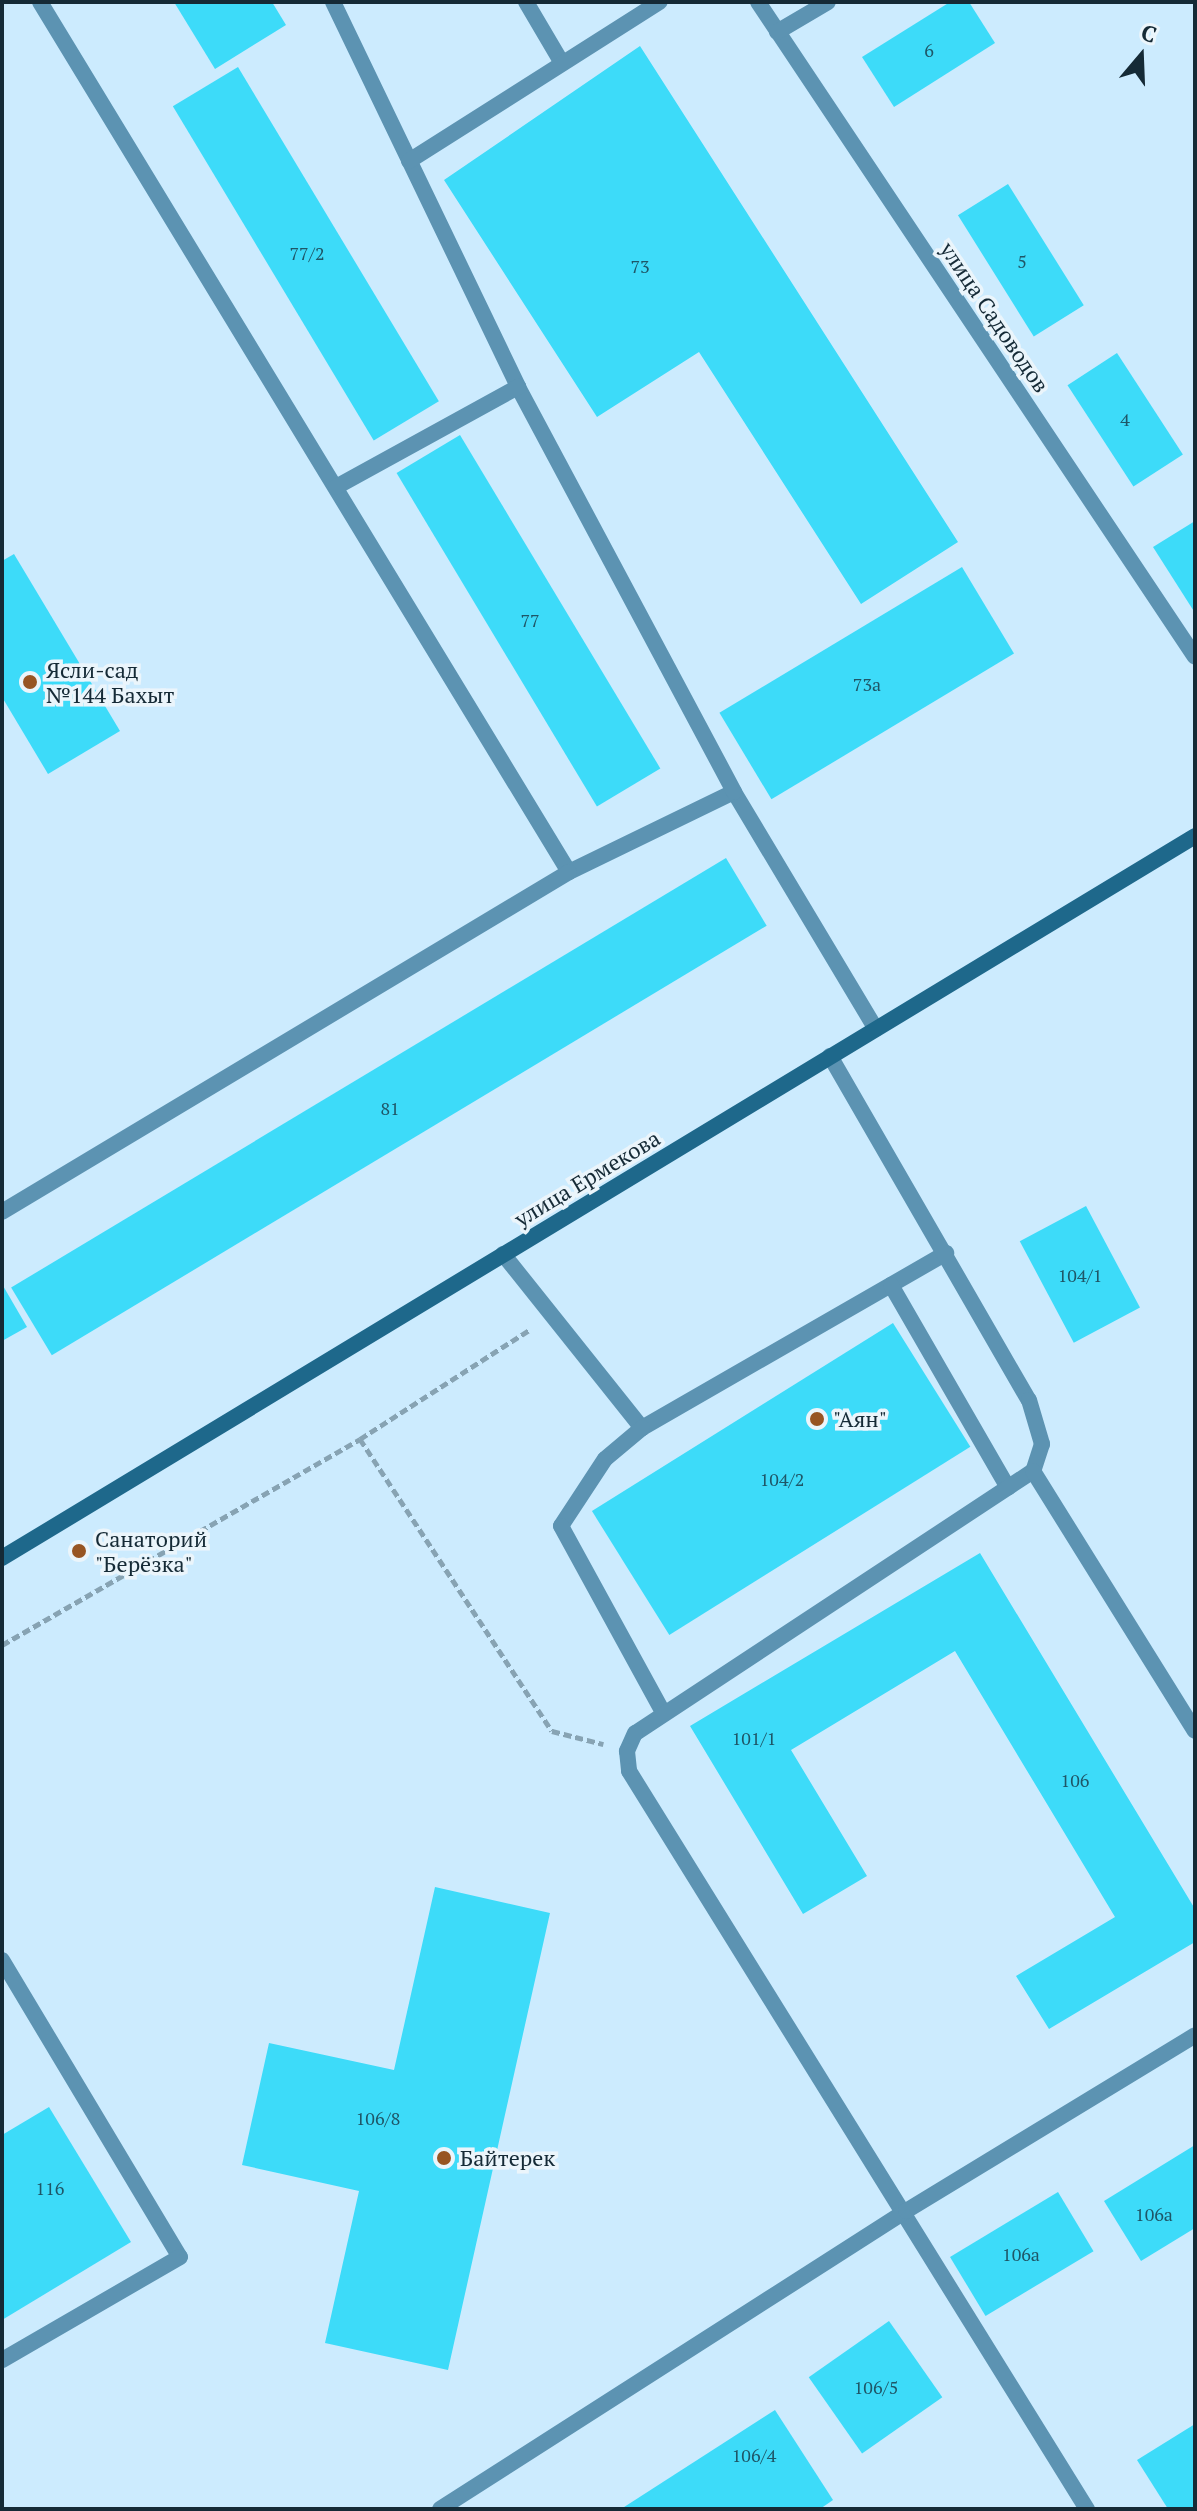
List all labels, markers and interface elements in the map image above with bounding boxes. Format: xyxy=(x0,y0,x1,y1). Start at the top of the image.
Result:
north arrow xyxy=(1101,16,1181,96)
text: С xyxy=(1137,17,1160,49)
house number: 6 xyxy=(924,39,934,61)
street label: улица Садоводов xyxy=(935,237,1055,397)
house number: 77/2 xyxy=(290,242,324,264)
house number: 5 xyxy=(1017,250,1027,272)
house number: 73 xyxy=(630,255,650,277)
house number: 4 xyxy=(1120,408,1130,430)
house number: 77 xyxy=(520,609,540,631)
place label: Ясли-сад №144 Бахыт xyxy=(46,656,174,708)
marker: Ясли-сад №144 Бахыт xyxy=(21,673,39,691)
house number: 73а xyxy=(853,673,881,695)
house number: 81 xyxy=(380,1097,400,1119)
street label: улица Ермекова xyxy=(509,1124,665,1232)
house number: 104/1 xyxy=(1058,1264,1102,1286)
place label: "Аян" xyxy=(833,1406,887,1432)
marker: "Аян" xyxy=(808,1410,826,1428)
house number: 104/2 xyxy=(760,1468,804,1490)
place label: Санаторий "Берёзка" xyxy=(95,1525,207,1576)
marker: Санаторий "Берёзка" xyxy=(70,1542,88,1560)
house number: 101/1 xyxy=(732,1727,776,1749)
house number: 106 xyxy=(1061,1769,1089,1791)
house number: 106/8 xyxy=(356,2107,400,2129)
place label: Байтерек xyxy=(460,2145,555,2171)
marker: Байтерек xyxy=(435,2149,453,2167)
house number: 116 xyxy=(36,2177,64,2199)
house number: 106а xyxy=(1135,2203,1173,2225)
house number: 106а xyxy=(1002,2243,1040,2265)
house number: 106/5 xyxy=(854,2376,898,2398)
house number: 106/4 xyxy=(732,2444,776,2466)

